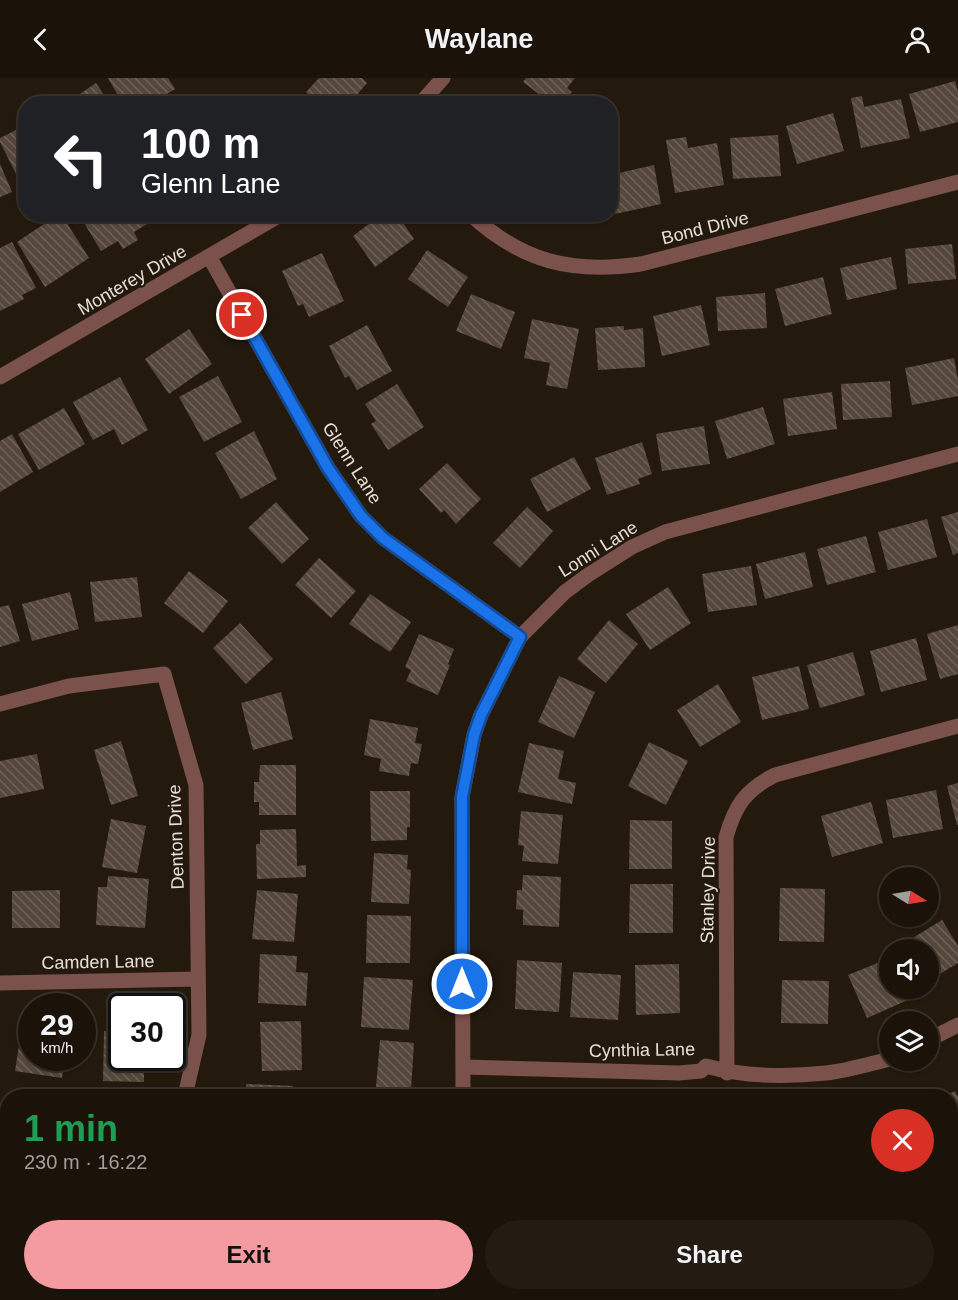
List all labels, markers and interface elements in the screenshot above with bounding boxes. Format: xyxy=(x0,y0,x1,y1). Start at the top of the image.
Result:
icon: back xyxy=(24,23,57,56)
icon: person xyxy=(901,23,934,56)
text: Waylane xyxy=(425,24,533,54)
icon: left xyxy=(42,120,120,198)
text: 100 m xyxy=(141,120,260,167)
text: Glenn Lane xyxy=(141,169,281,199)
street label: Bond Drive xyxy=(659,208,751,248)
street label: Monterey Drive xyxy=(74,241,190,319)
pin xyxy=(216,289,267,340)
icon: arrive xyxy=(225,298,258,331)
street label: Glenn Lane xyxy=(318,419,386,507)
street label: Lonni Lane xyxy=(555,517,641,581)
street label: Denton Drive xyxy=(164,784,188,890)
street label: Stanley Drive xyxy=(697,836,719,944)
north arrow xyxy=(879,867,939,927)
map controls xyxy=(879,867,939,1071)
button: sound xyxy=(879,939,939,999)
street label: Camden Lane xyxy=(41,951,155,973)
position arrow xyxy=(430,952,494,1016)
speed limit sign: 30 xyxy=(108,993,186,1071)
text: 29 xyxy=(40,1008,74,1041)
button: layers xyxy=(879,1011,939,1071)
text: km/h xyxy=(41,1039,73,1056)
street label: Cynthia Lane xyxy=(589,1039,695,1061)
text: 1 min xyxy=(24,1108,118,1149)
button: close xyxy=(871,1109,934,1172)
text: 230 m · 16:22 xyxy=(24,1151,147,1173)
button: Exit xyxy=(24,1220,473,1289)
button: Share xyxy=(485,1220,934,1289)

